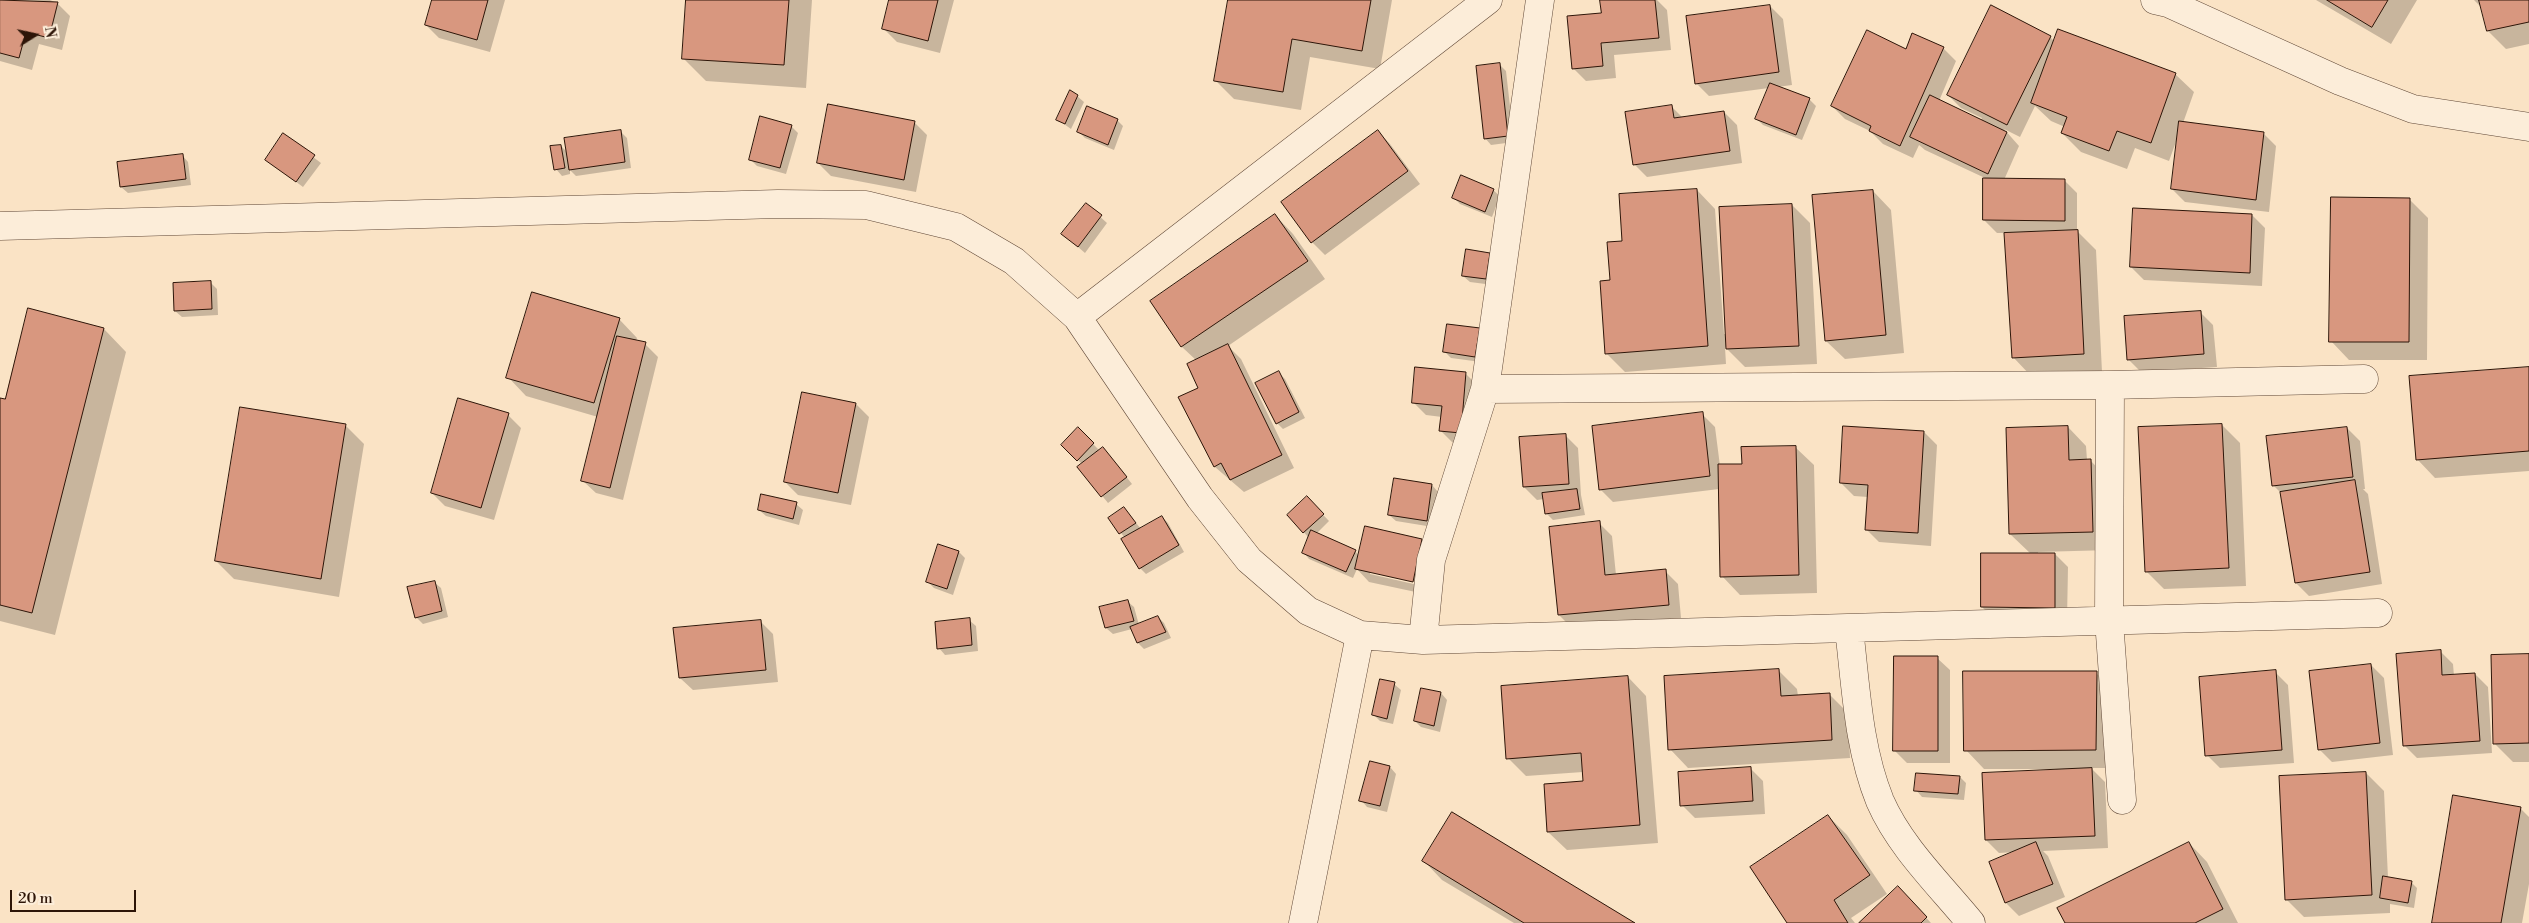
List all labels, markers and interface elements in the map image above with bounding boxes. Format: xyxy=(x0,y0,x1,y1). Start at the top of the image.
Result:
north arrow xyxy=(10,10,60,60)
text: N xyxy=(40,25,60,39)
scale bar xyxy=(12,880,139,912)
text: 20 m xyxy=(18,889,53,908)

